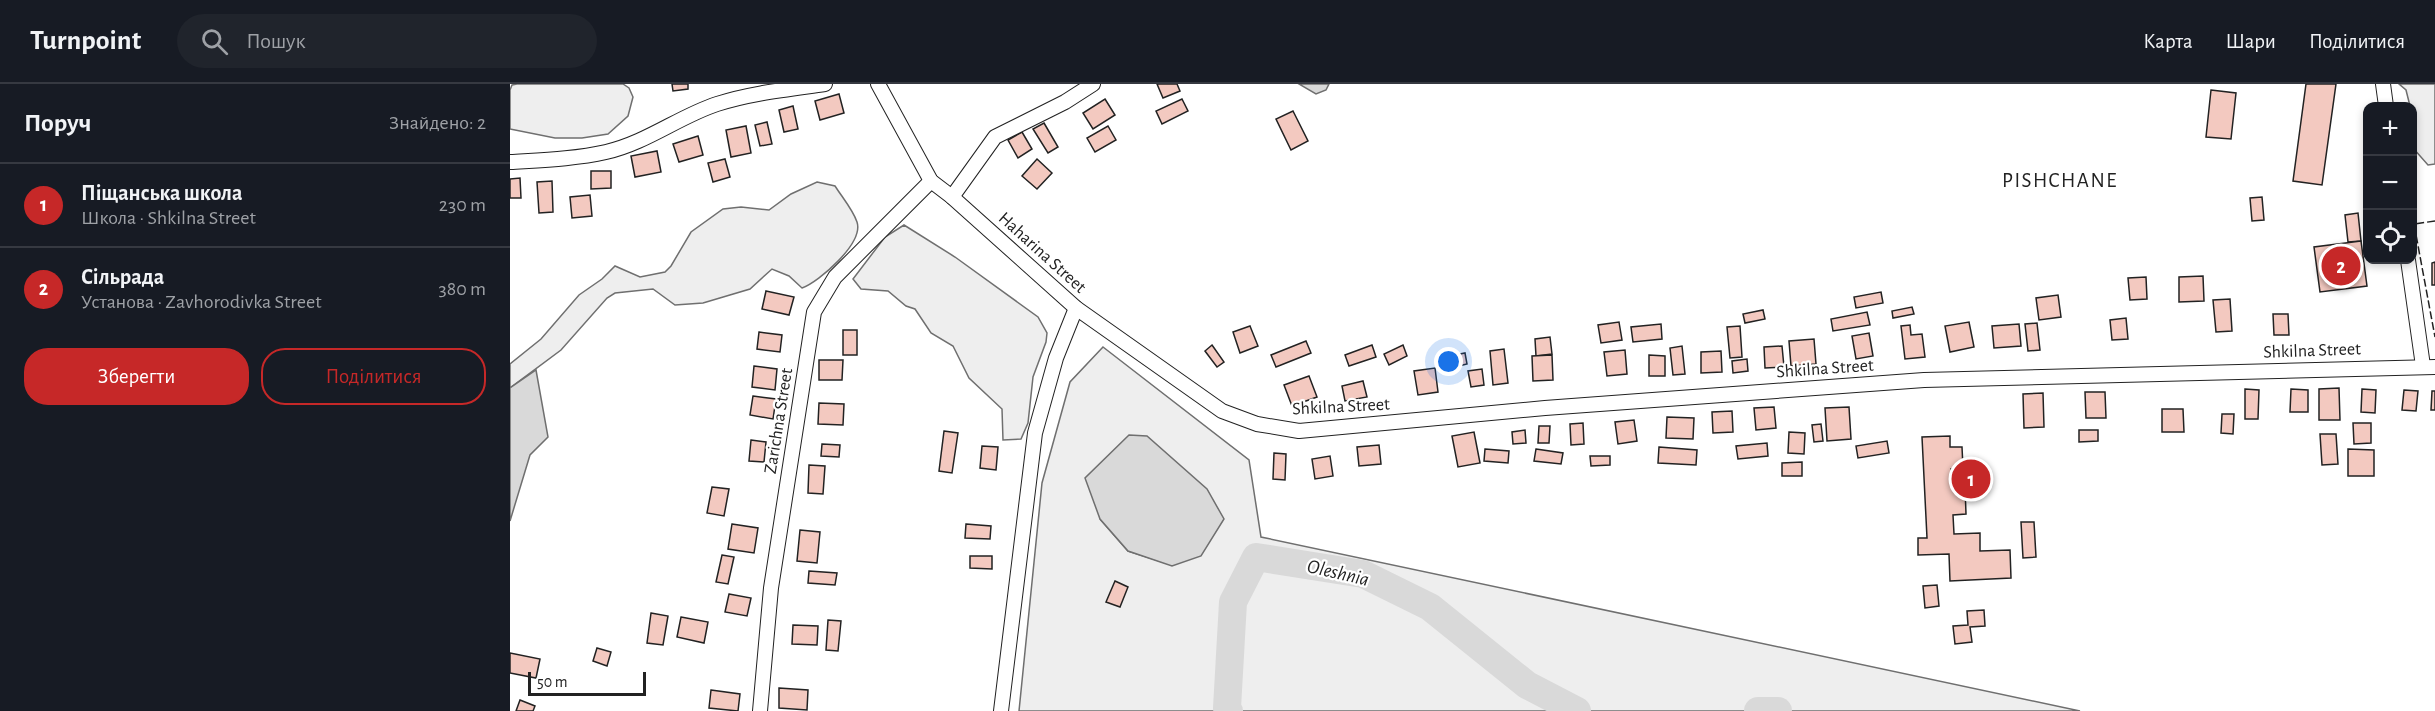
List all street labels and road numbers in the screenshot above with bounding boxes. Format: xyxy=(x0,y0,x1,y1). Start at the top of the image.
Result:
street label: Haharina Street xyxy=(995,209,1089,297)
street label: Shkilna Street xyxy=(2263,340,2361,362)
street label: Shkilna Street xyxy=(1776,357,1875,381)
street label: Zarichna Street xyxy=(762,367,796,475)
street label: Shkilna Street xyxy=(1292,395,1390,419)

